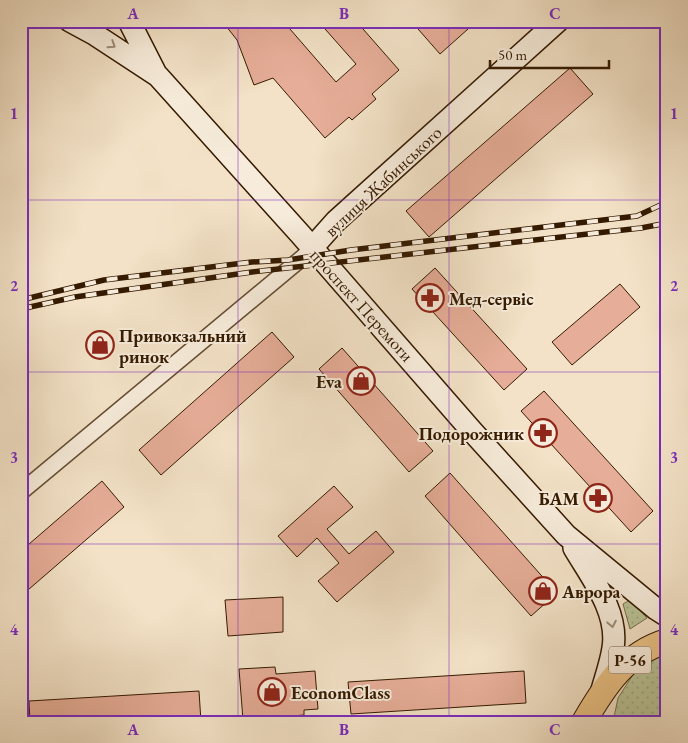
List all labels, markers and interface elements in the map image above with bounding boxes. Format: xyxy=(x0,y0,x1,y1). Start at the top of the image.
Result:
text: A xyxy=(126,3,139,24)
text: B xyxy=(339,3,349,24)
text: C xyxy=(549,3,561,24)
scale bar xyxy=(490,38,609,70)
one-way arrow xyxy=(107,39,116,49)
text: 50 m xyxy=(498,45,527,64)
text: 1 xyxy=(10,103,18,124)
text: 1 xyxy=(670,103,678,124)
street label: вулиця Жабинського xyxy=(319,121,447,241)
street label: проспект Перемоги xyxy=(305,244,419,367)
text: 2 xyxy=(10,275,19,296)
text: 2 xyxy=(670,275,679,296)
pharmacy icon: Мед-сервіс xyxy=(415,283,445,313)
place label: Мед-сервіс xyxy=(449,287,534,310)
place label: Привокзальний ринок xyxy=(119,324,247,368)
shop icon: Привокзальний ринок xyxy=(85,330,115,360)
shop icon: Eva xyxy=(346,366,376,396)
place label: Eva xyxy=(316,370,342,393)
pharmacy icon: Подорожник xyxy=(528,418,558,448)
place label: Подорожник xyxy=(419,422,524,445)
text: 3 xyxy=(10,447,18,468)
text: 3 xyxy=(670,447,678,468)
pharmacy icon: БАМ xyxy=(583,483,613,513)
place label: БАМ xyxy=(539,487,579,510)
shop icon: Аврора xyxy=(528,576,558,606)
place label: Аврора xyxy=(561,580,620,603)
text: 4 xyxy=(10,619,19,640)
text: 4 xyxy=(670,619,679,640)
one-way arrow xyxy=(606,620,617,629)
road number: Р-56 xyxy=(609,646,651,674)
shop icon: EconomClass xyxy=(257,677,287,707)
place label: EconomClass xyxy=(291,681,390,704)
text: A xyxy=(126,719,139,740)
text: B xyxy=(339,719,349,740)
text: C xyxy=(549,719,561,740)

